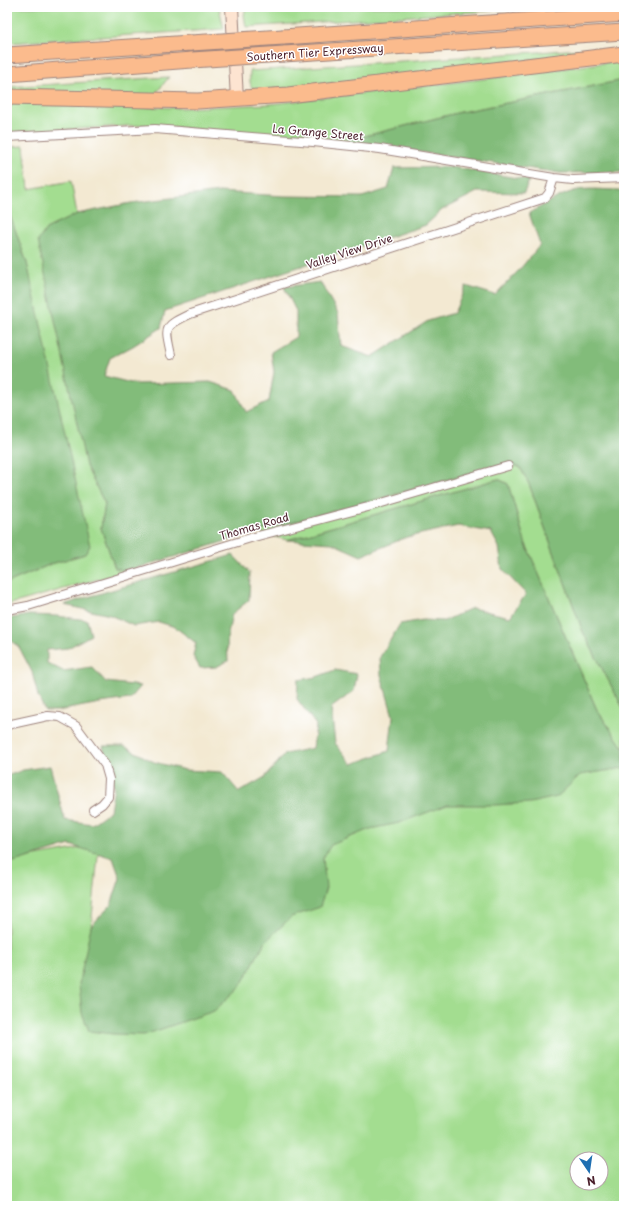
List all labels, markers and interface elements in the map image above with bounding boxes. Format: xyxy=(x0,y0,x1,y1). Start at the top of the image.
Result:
street label: Southern Tier Expressway xyxy=(246,39,384,65)
street label: La Grange Street xyxy=(272,120,365,144)
street label: Valley View Drive xyxy=(304,229,394,273)
street label: Thomas Road xyxy=(217,508,291,544)
north arrow xyxy=(569,1151,609,1191)
text: N xyxy=(585,1172,598,1191)

